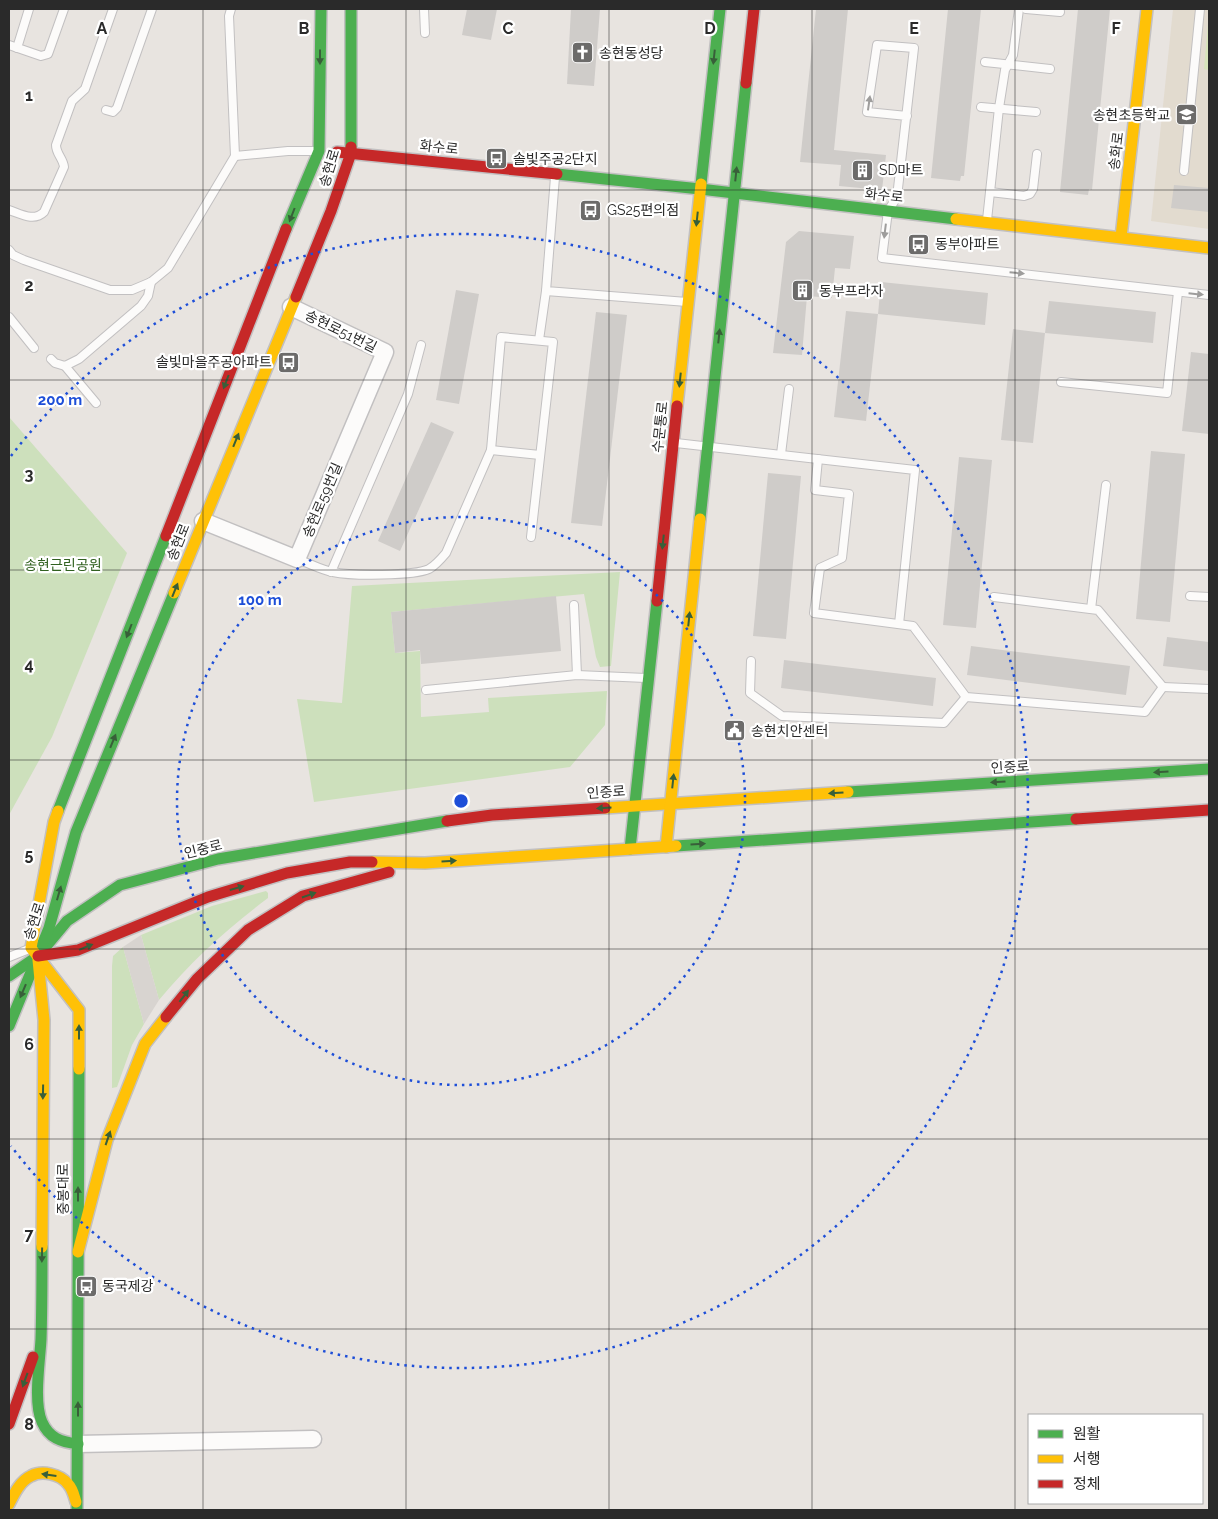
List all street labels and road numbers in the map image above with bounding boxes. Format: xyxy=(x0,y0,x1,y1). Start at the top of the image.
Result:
street label: 송화로 xyxy=(1106,131,1126,171)
street label: 화수로 xyxy=(419,137,459,157)
street label: 송현로 xyxy=(316,147,342,189)
street label: 화수로 xyxy=(864,185,904,205)
street label: 송현로51번길 xyxy=(302,307,380,355)
street label: 수문통로 xyxy=(649,400,671,453)
street label: 송현로59번길 xyxy=(299,460,345,540)
street label: 송현로 xyxy=(163,521,193,563)
street label: 인중로 xyxy=(990,758,1030,776)
street label: 인중로 xyxy=(586,783,626,801)
street label: 인중로 xyxy=(182,837,224,861)
street label: 송현로 xyxy=(20,900,48,942)
street label: 중봉대로 xyxy=(55,1163,71,1215)

